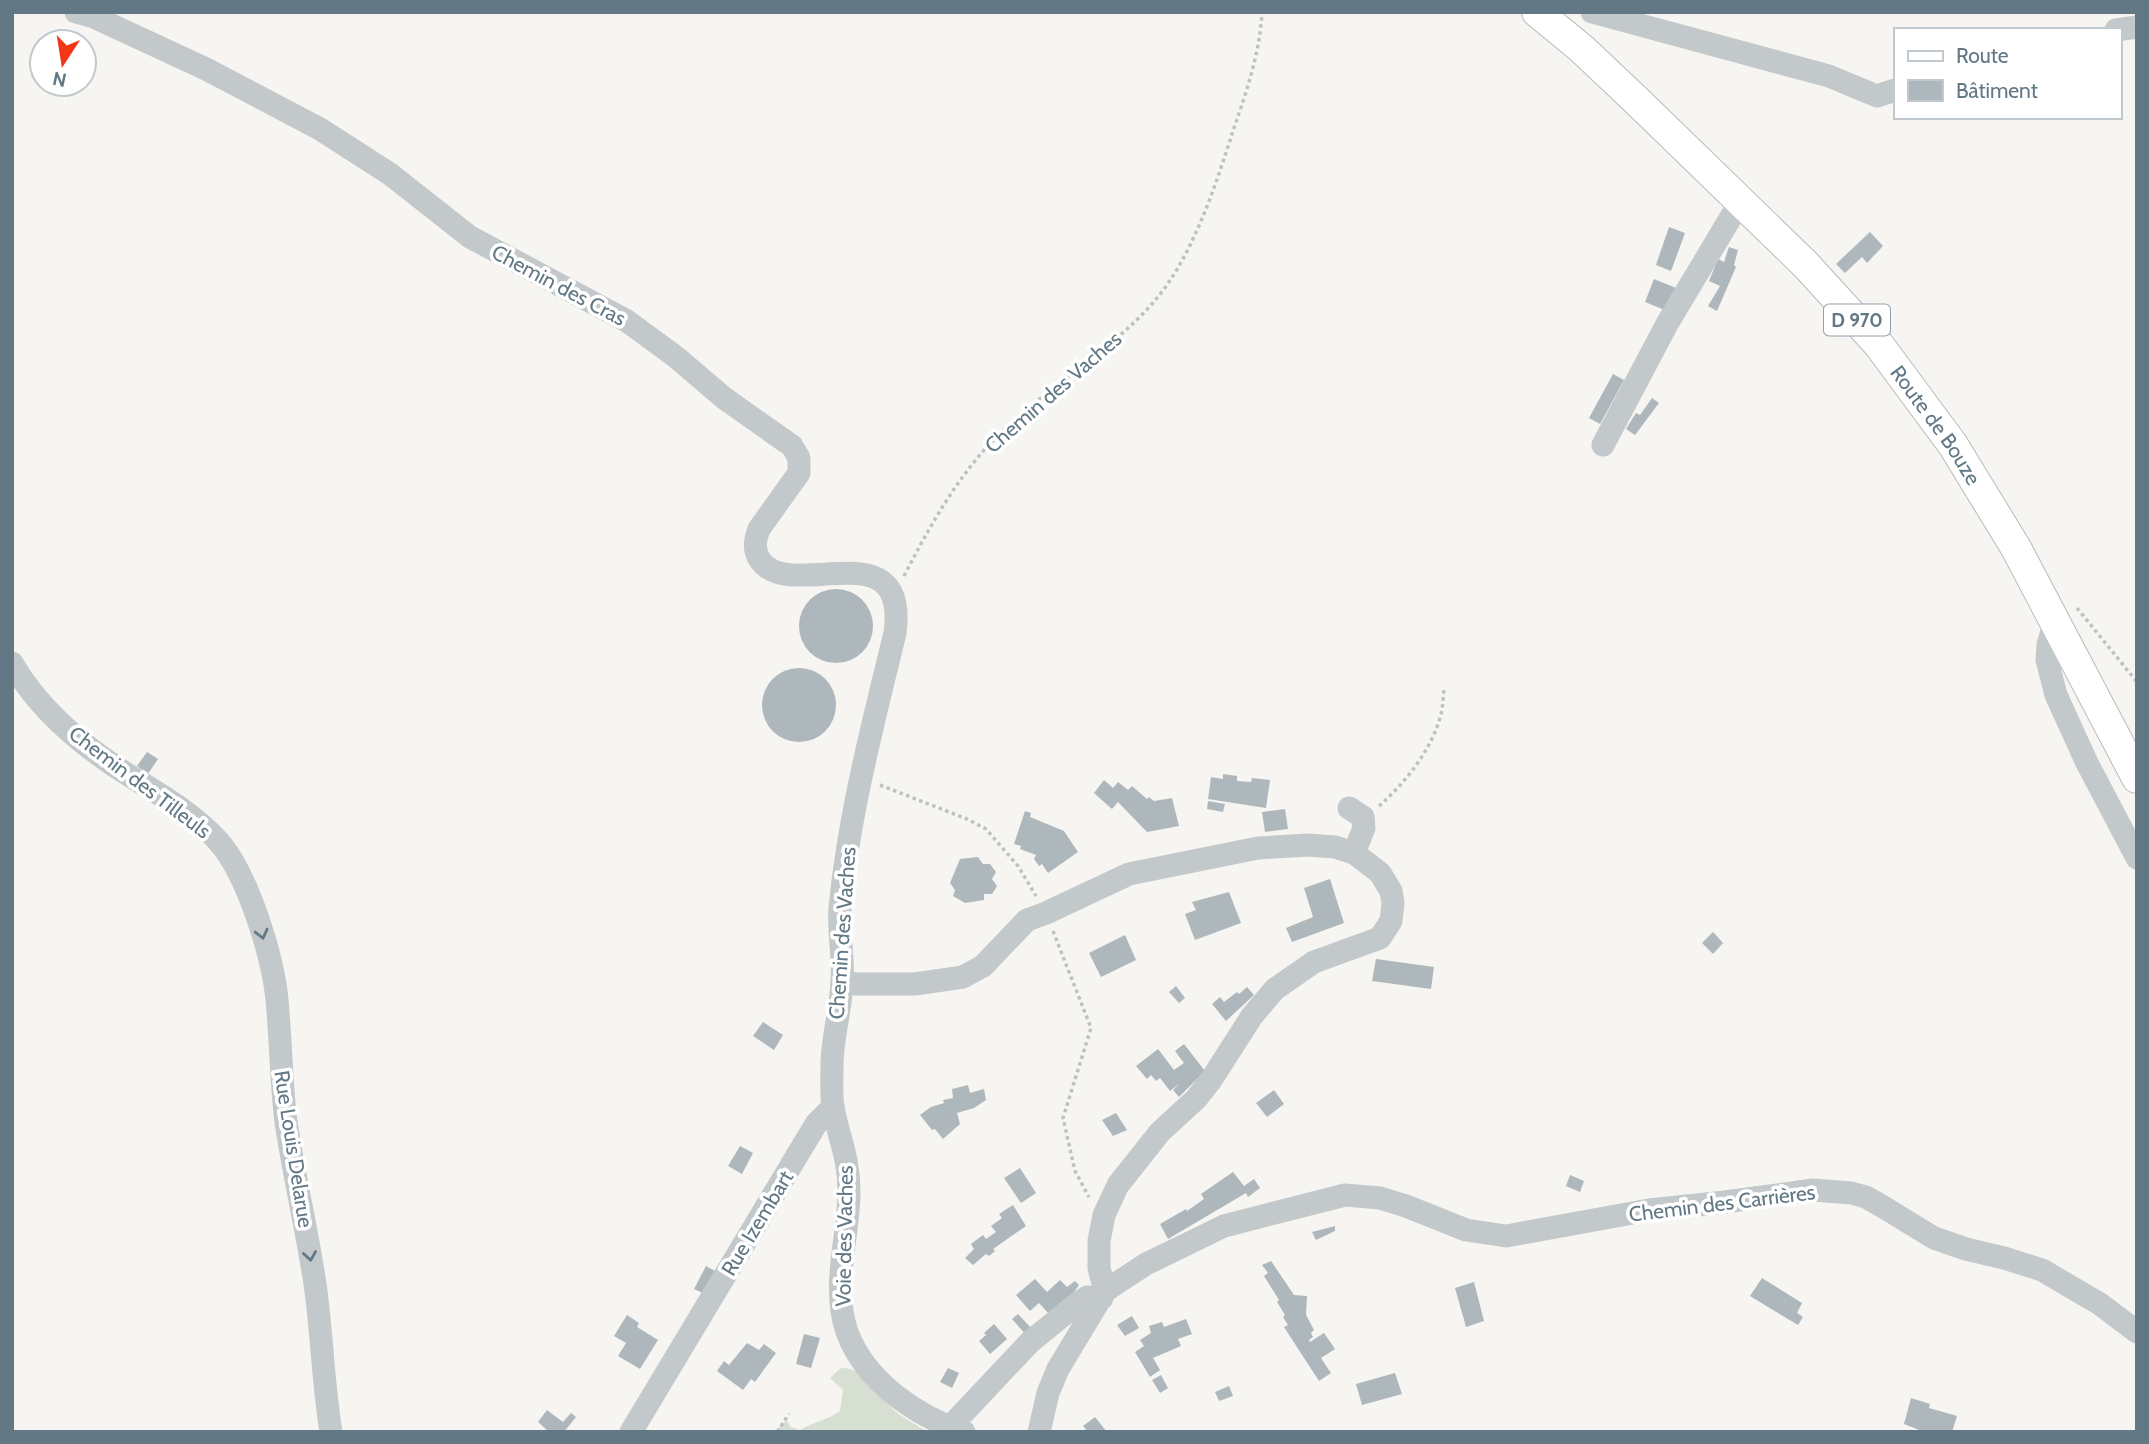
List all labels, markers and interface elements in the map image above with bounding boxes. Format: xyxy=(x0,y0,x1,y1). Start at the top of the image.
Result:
north arrow xyxy=(28,28,98,98)
legend xyxy=(1894,28,2121,119)
text: Route xyxy=(1956,43,2009,68)
text: N xyxy=(51,66,69,92)
text: Bâtiment xyxy=(1956,78,2038,103)
street label: Chemin des Cras xyxy=(488,239,631,331)
road number: D 970 xyxy=(1824,304,1890,336)
street label: Chemin des Vaches xyxy=(980,326,1127,458)
street label: Route de Bouze xyxy=(1886,360,1987,489)
street label: Chemin des Tilleuls xyxy=(64,721,216,844)
street label: Chemin des Vaches xyxy=(824,846,861,1020)
one-way arrow xyxy=(254,928,268,940)
street label: Rue Louis Delarue xyxy=(269,1069,319,1230)
street label: Voie des Vaches xyxy=(830,1165,858,1307)
street label: Rue Izembart xyxy=(716,1166,798,1280)
street label: Chemin des Carrières xyxy=(1627,1179,1817,1227)
one-way arrow xyxy=(302,1250,317,1261)

